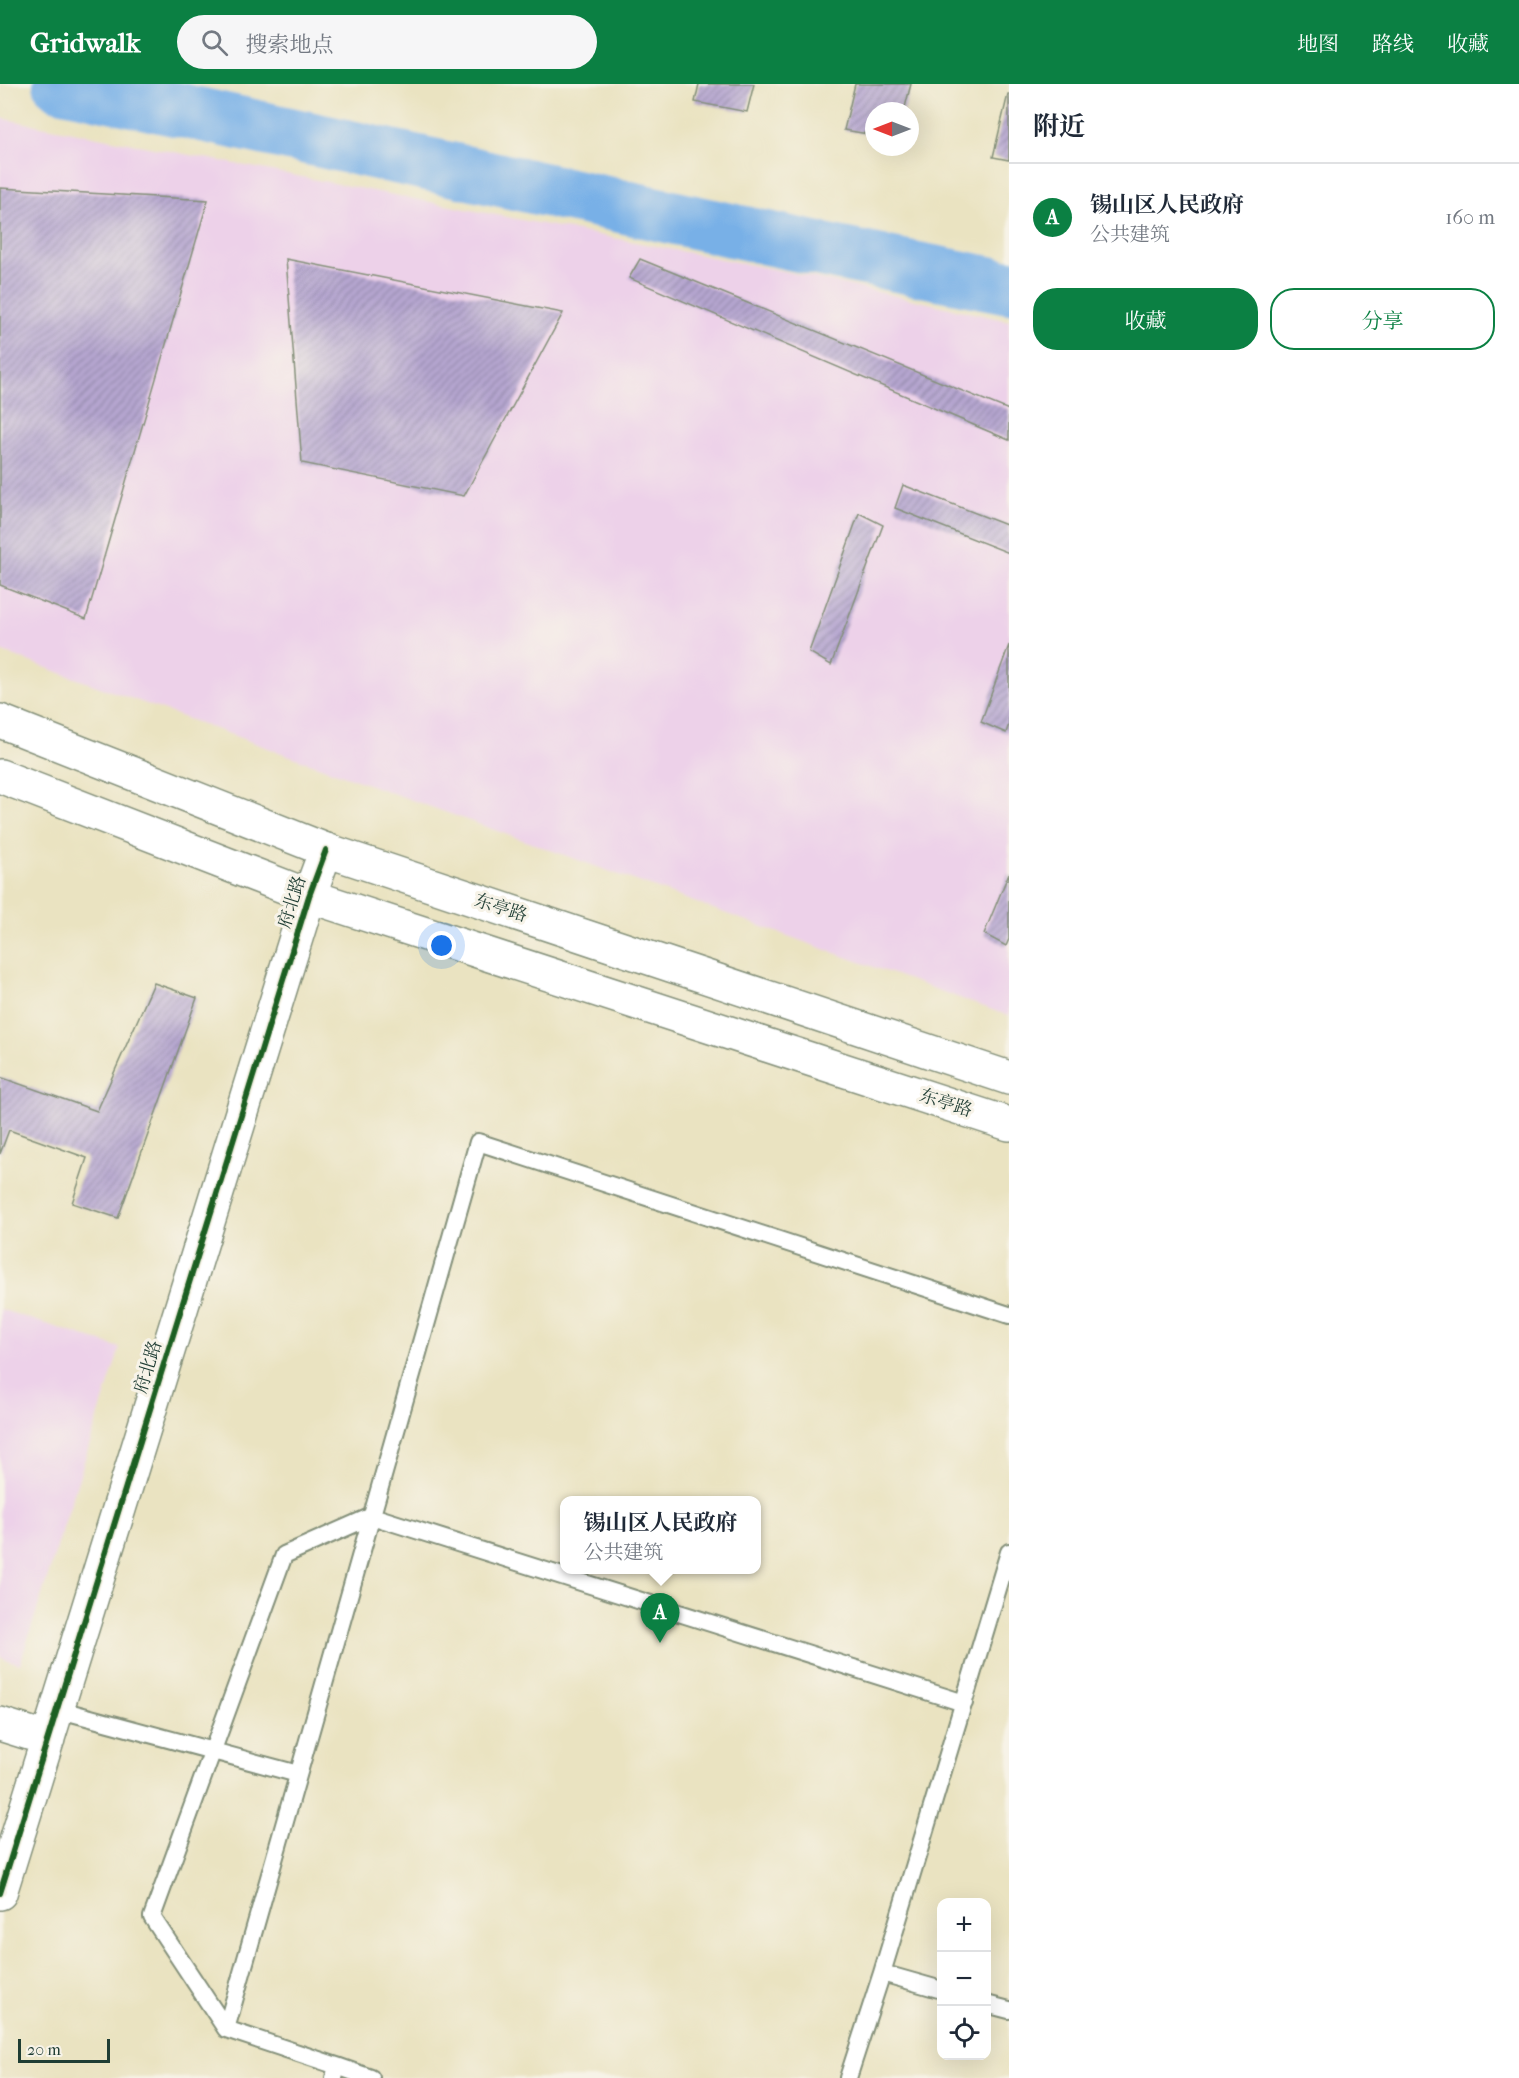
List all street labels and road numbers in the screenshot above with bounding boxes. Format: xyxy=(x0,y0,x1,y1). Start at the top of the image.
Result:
street label: 府北路 xyxy=(274,873,310,931)
street label: 东亭路 xyxy=(472,890,530,926)
street label: 东亭路 xyxy=(917,1085,975,1121)
street label: 府北路 xyxy=(130,1338,166,1396)

